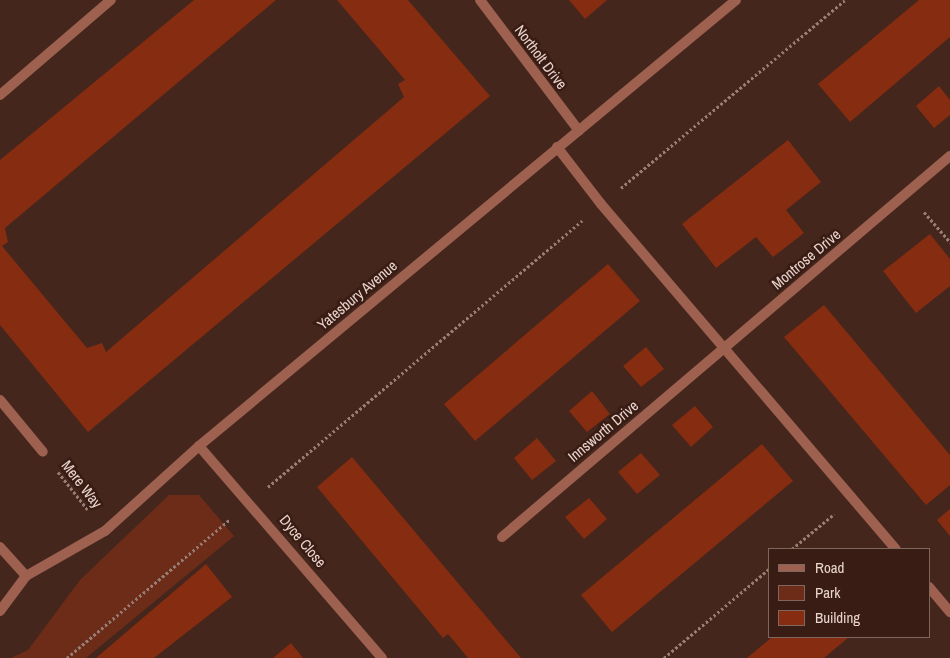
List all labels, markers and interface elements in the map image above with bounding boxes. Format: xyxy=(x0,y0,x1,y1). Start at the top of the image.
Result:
street label: Northolt Drive xyxy=(511,21,571,93)
street label: Montrose Drive xyxy=(768,225,844,293)
street label: Yatesbury Avenue xyxy=(313,256,401,334)
street label: Innsworth Drive xyxy=(564,396,642,466)
street label: Mere Way xyxy=(58,457,106,511)
street label: Dyce Close xyxy=(276,511,330,571)
legend xyxy=(768,548,930,638)
text: Road xyxy=(815,557,844,578)
text: Park xyxy=(815,582,840,603)
text: Building xyxy=(815,607,860,628)

